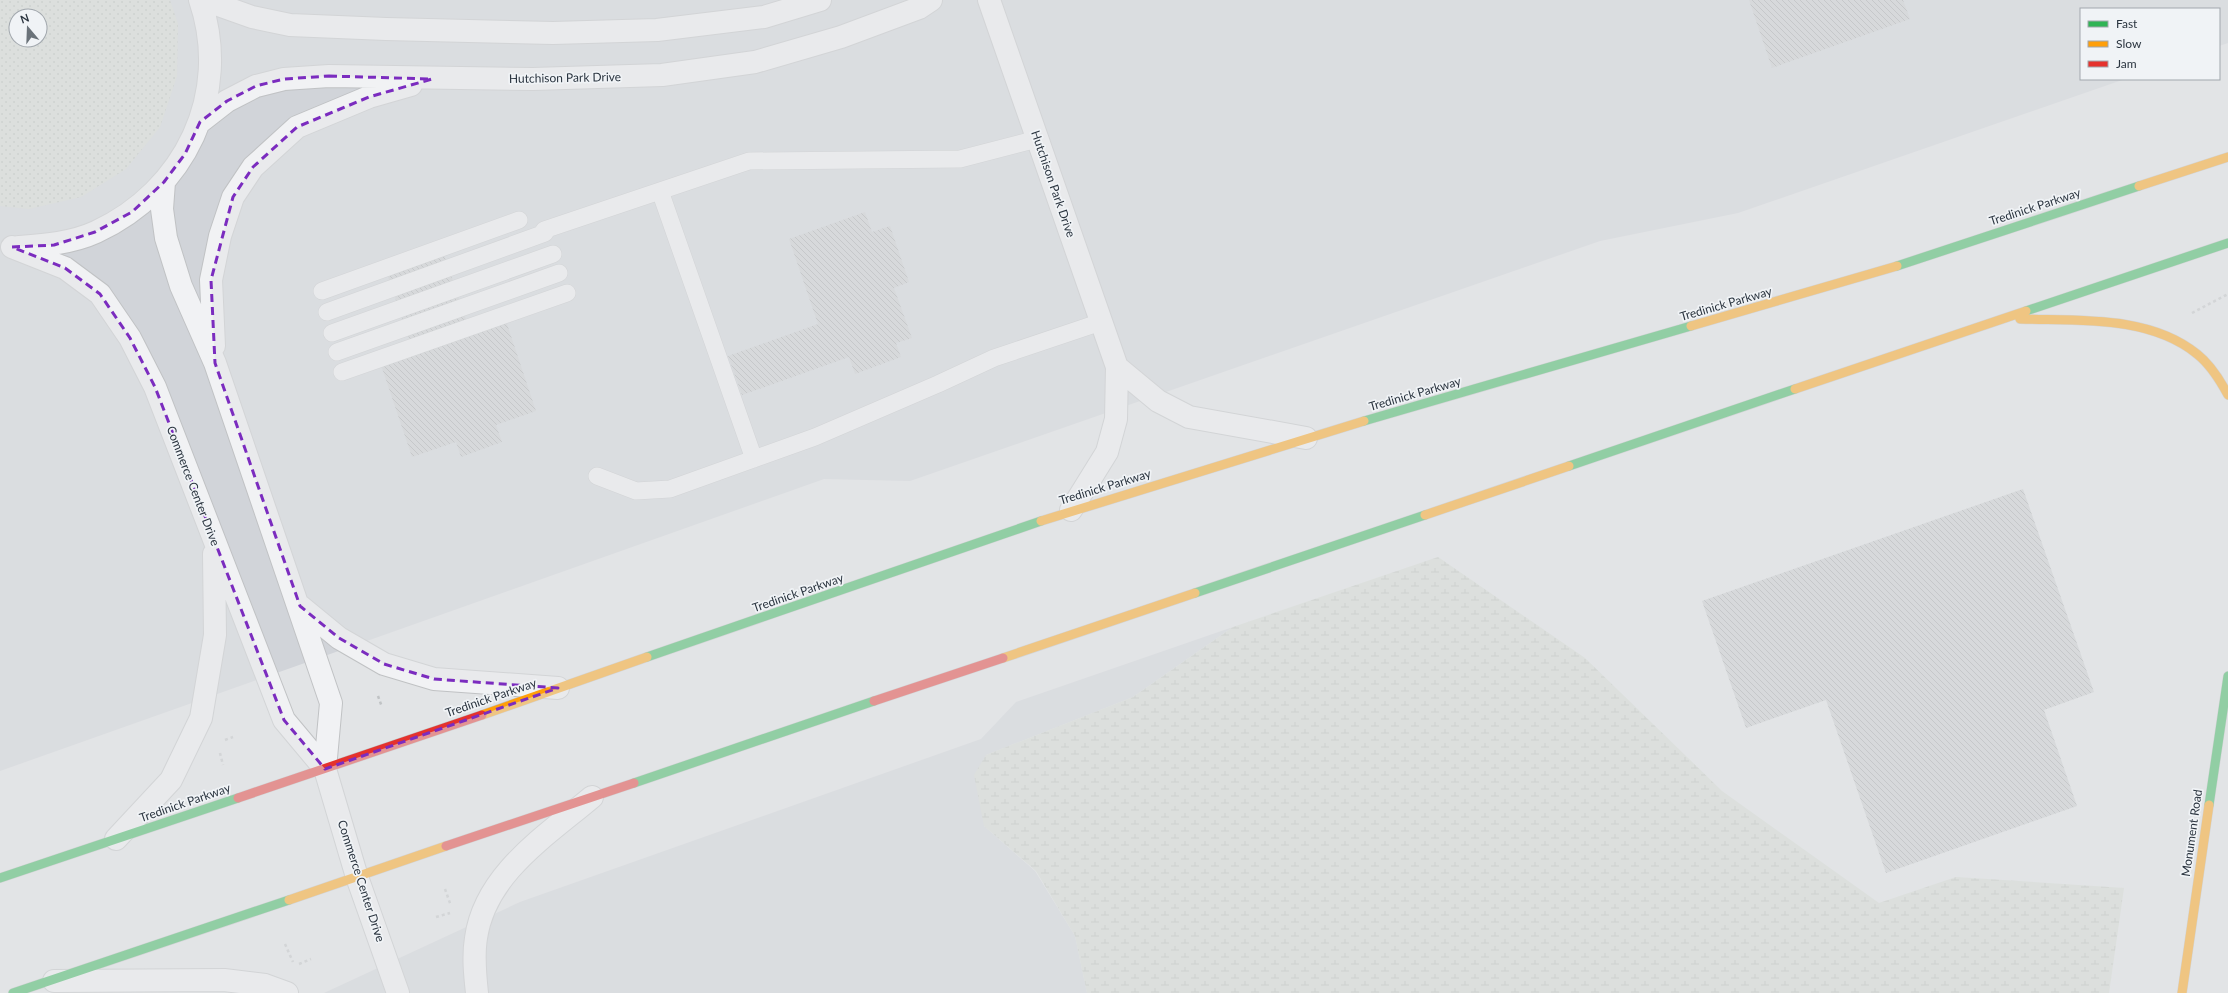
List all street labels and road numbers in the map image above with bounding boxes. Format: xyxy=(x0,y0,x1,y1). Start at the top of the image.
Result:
street label: Hutchison Park Drive xyxy=(509,69,621,86)
street label: Hutchison Park Drive xyxy=(1028,128,1079,239)
street label: Tredinick Parkway xyxy=(1987,184,2083,228)
street label: Tredinick Parkway xyxy=(1678,283,1774,324)
street label: Tredinick Parkway xyxy=(1367,373,1463,414)
street label: Commerce Center Drive xyxy=(164,424,223,548)
street label: Tredinick Parkway xyxy=(1057,465,1153,508)
street label: Tredinick Parkway xyxy=(750,570,846,615)
street label: Tredinick Parkway xyxy=(443,675,539,720)
street label: Tredinick Parkway xyxy=(137,780,233,825)
street label: Monument Road xyxy=(2178,788,2205,878)
street label: Commerce Center Drive xyxy=(335,818,388,944)

